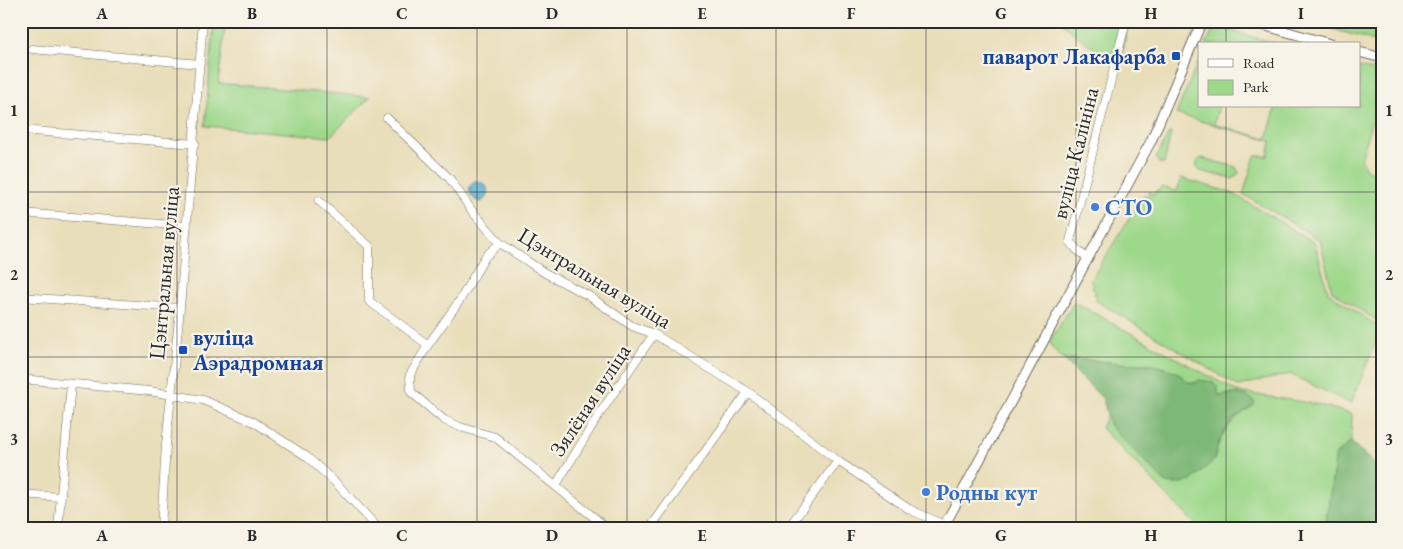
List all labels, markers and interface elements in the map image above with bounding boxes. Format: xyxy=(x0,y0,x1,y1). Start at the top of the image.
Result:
text: A xyxy=(95,3,108,24)
text: B xyxy=(247,3,257,24)
text: C xyxy=(396,3,408,24)
text: D xyxy=(546,3,558,24)
text: E xyxy=(697,3,707,24)
text: F xyxy=(847,3,856,24)
text: G xyxy=(995,3,1007,24)
text: H xyxy=(1145,3,1158,24)
text: I xyxy=(1298,3,1304,24)
place label: паварот Лакафарба xyxy=(982,42,1166,71)
legend xyxy=(1198,42,1360,108)
marker: паварот Лакафарба xyxy=(1170,50,1182,62)
text: Road xyxy=(1243,53,1275,72)
text: Park xyxy=(1243,77,1270,96)
street label: вуліца Калініна xyxy=(1045,84,1105,222)
text: 1 xyxy=(10,100,18,121)
text: 1 xyxy=(1385,100,1393,121)
street label: Цэнтральная вуліца xyxy=(142,185,186,361)
place label: СТО xyxy=(1105,193,1152,222)
marker: СТО xyxy=(1089,201,1101,213)
street label: Цэнтральная вуліца xyxy=(513,221,677,335)
text: 2 xyxy=(10,264,19,285)
text: 2 xyxy=(1385,264,1394,285)
place label: вуліца Аэрадромная xyxy=(192,323,324,377)
street label: Зялёная вуліца xyxy=(543,338,637,462)
marker: вуліца Аэрадромная xyxy=(177,344,189,356)
text: 3 xyxy=(10,429,18,450)
text: 3 xyxy=(1385,429,1393,450)
place label: Родны кут xyxy=(936,478,1037,507)
marker: Родны кут xyxy=(920,486,932,498)
text: A xyxy=(95,525,108,546)
text: B xyxy=(247,525,257,546)
text: C xyxy=(396,525,408,546)
text: D xyxy=(546,525,558,546)
text: E xyxy=(697,525,707,546)
text: F xyxy=(847,525,856,546)
text: G xyxy=(995,525,1007,546)
text: H xyxy=(1145,525,1158,546)
text: I xyxy=(1298,525,1304,546)

